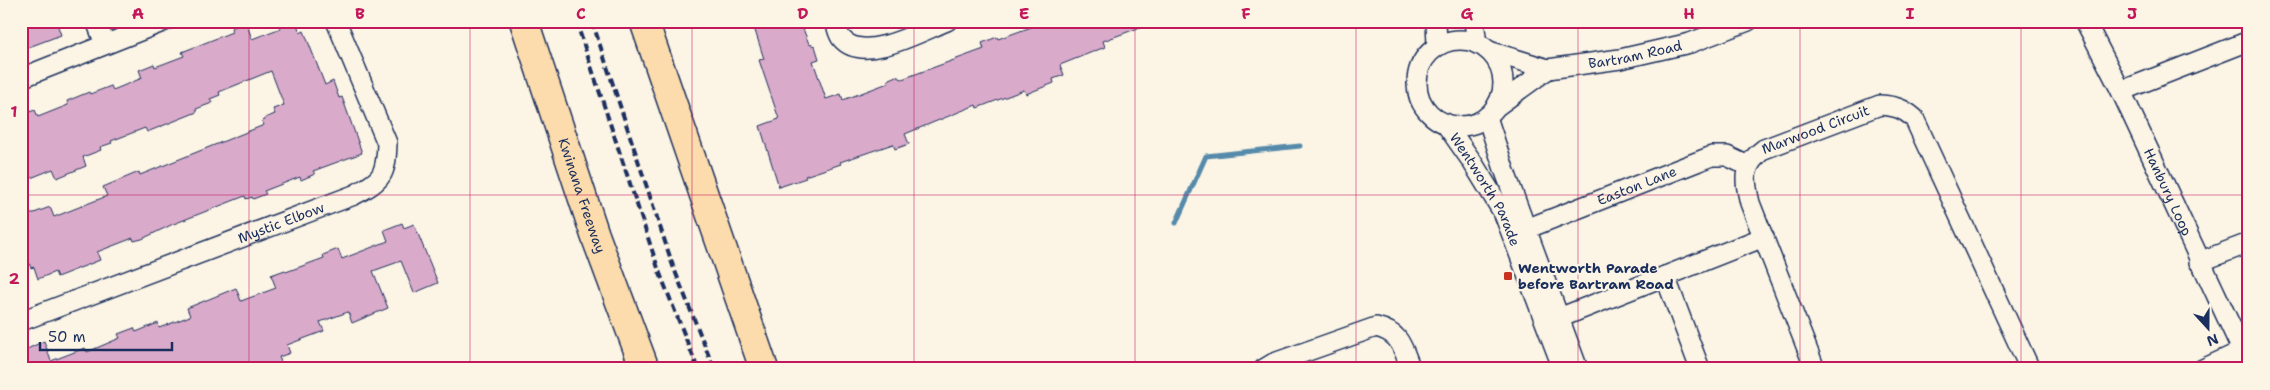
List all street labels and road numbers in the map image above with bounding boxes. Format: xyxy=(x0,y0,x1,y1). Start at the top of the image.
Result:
street label: Bartram Road xyxy=(1587,36,1684,72)
street label: Marwood Circuit xyxy=(1759,101,1872,158)
street label: Wentworth Parade xyxy=(1446,129,1524,249)
street label: Kwinana Freeway xyxy=(554,136,610,256)
street label: Hanbury Loop xyxy=(2140,145,2196,239)
street label: Easton Lane xyxy=(1594,162,1679,209)
street label: Mystic Elbow xyxy=(235,198,327,247)

